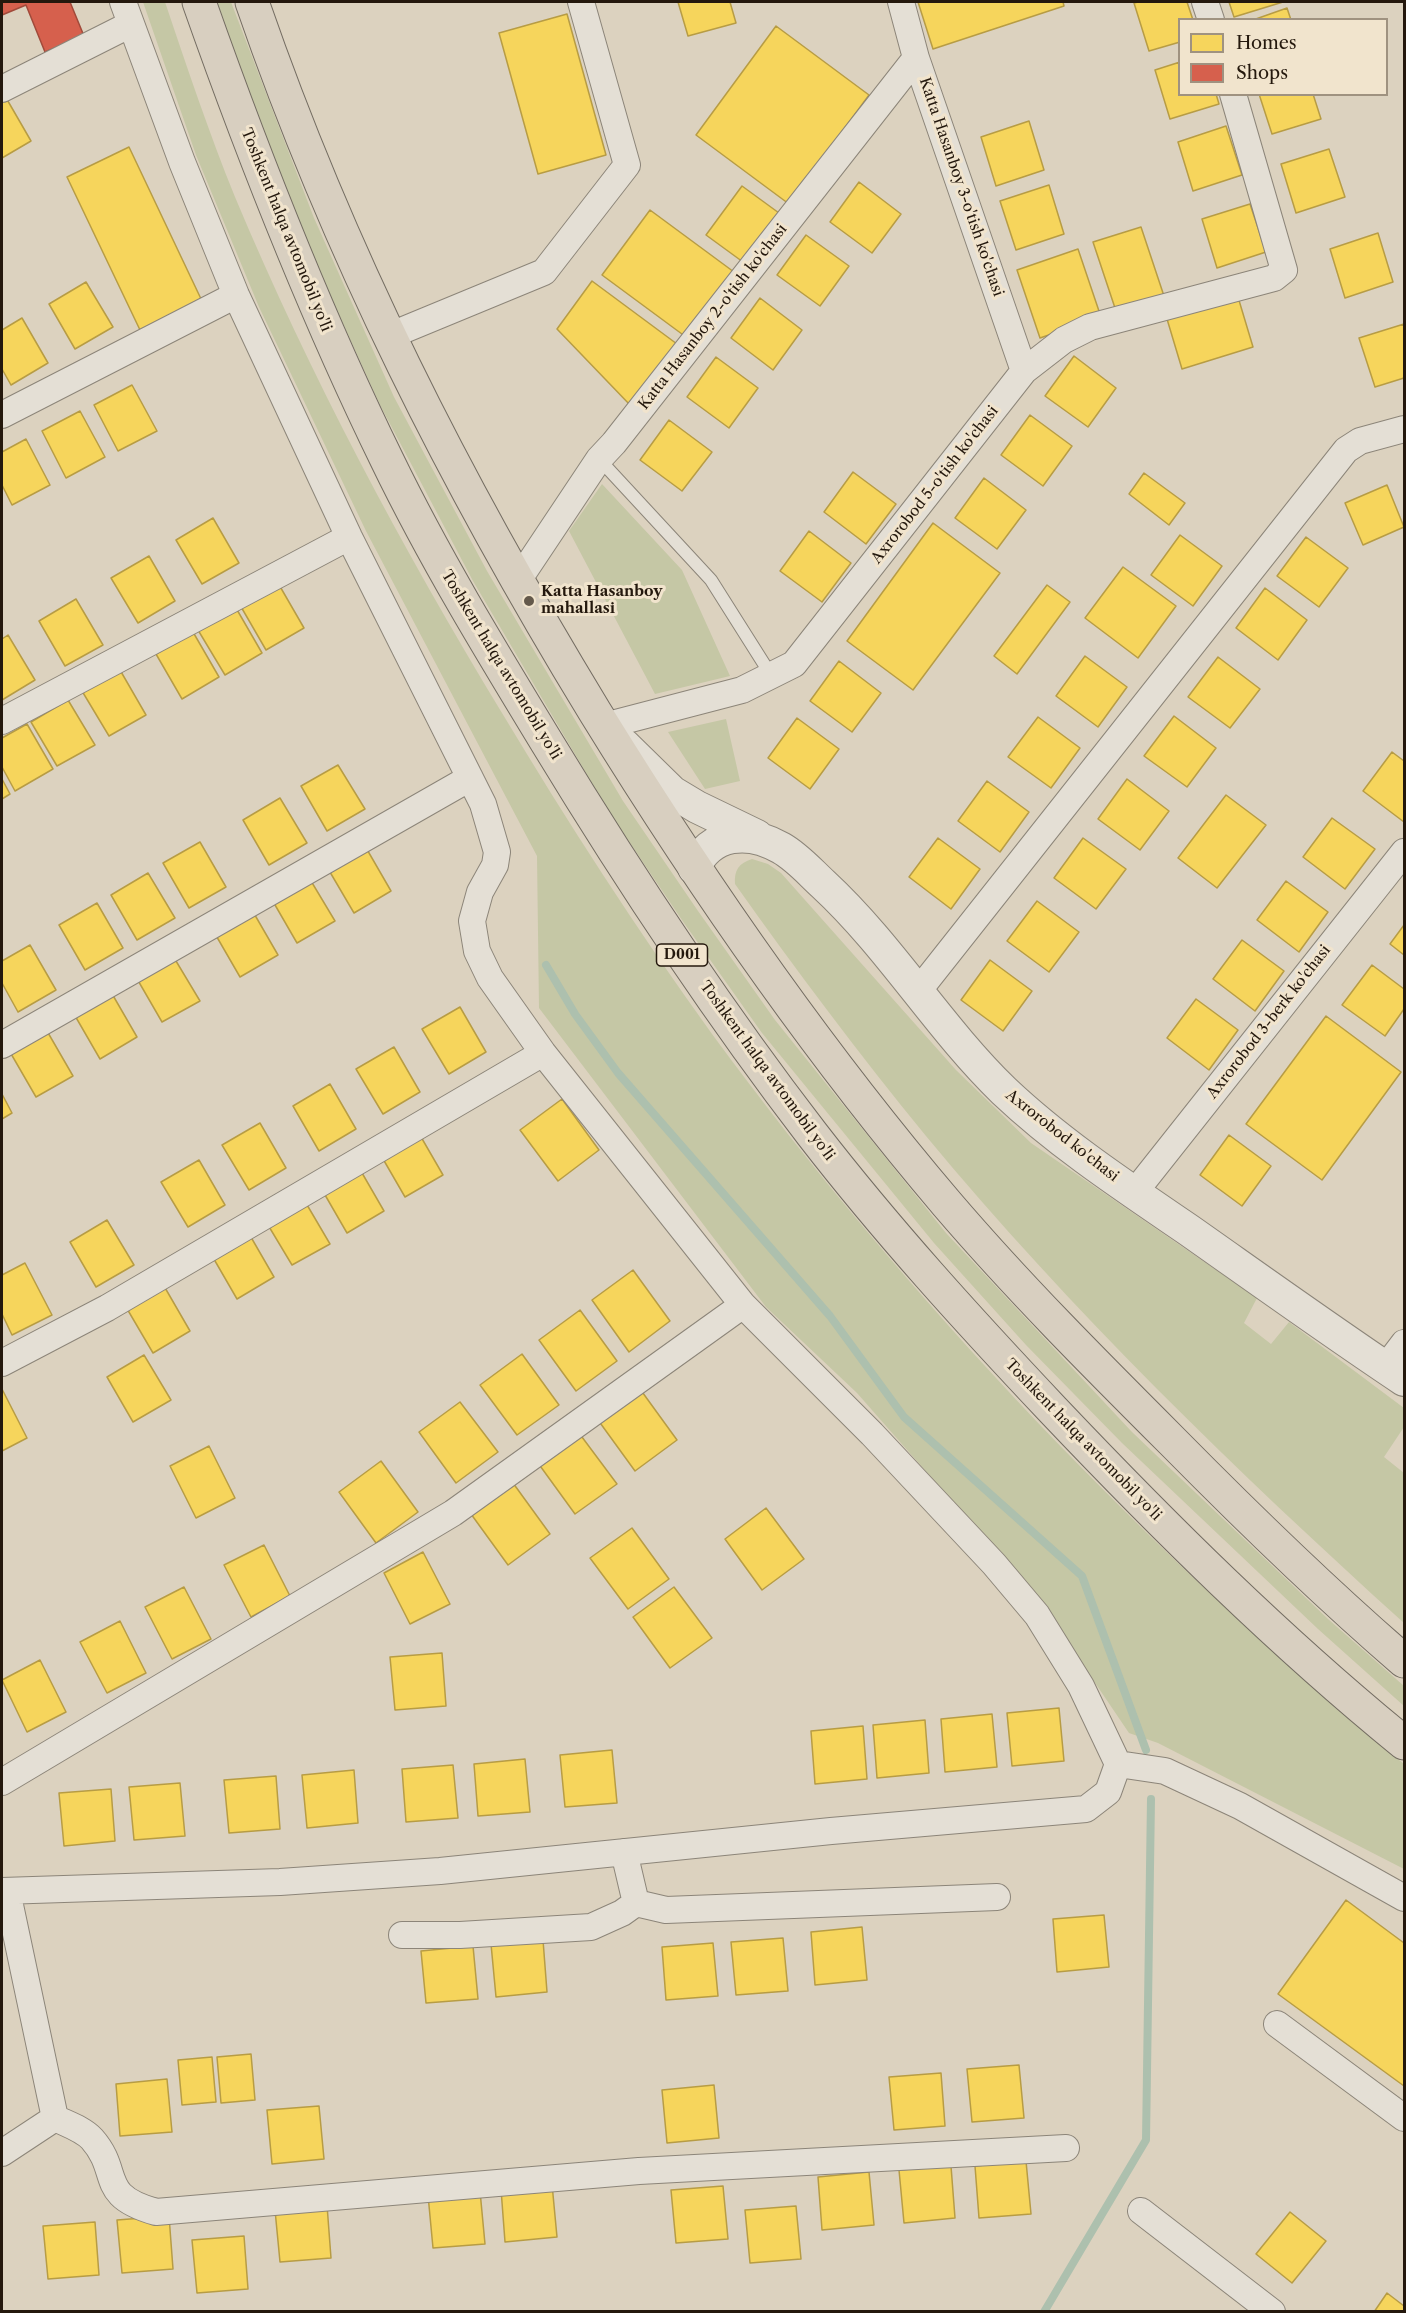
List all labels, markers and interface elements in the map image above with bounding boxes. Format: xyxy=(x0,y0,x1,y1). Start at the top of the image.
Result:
legend xyxy=(1178,18,1388,96)
text: Homes xyxy=(1236,32,1297,54)
text: Shops xyxy=(1236,62,1288,84)
street label: Katta Hasanboy 3-o'tish ko'chasi xyxy=(915,75,1007,299)
street label: Toshkent halqa avtomobil yo'li xyxy=(237,126,335,334)
street label: Katta Hasanboy 2-o'tish ko'chasi xyxy=(635,221,791,413)
street label: Axrorobod 5-o'tish ko'chasi xyxy=(868,403,1002,567)
street label: Toshkent halqa avtomobil yo'li xyxy=(437,567,565,763)
place label: Katta Hasanboy mahallasi xyxy=(541,583,663,618)
marker: Katta Hasanboy mahallasi xyxy=(522,594,536,608)
street label: Axrorobod 3-berk ko'chasi xyxy=(1203,942,1335,1102)
road number: D001 xyxy=(656,944,708,966)
street label: Toshkent halqa avtomobil yo'li xyxy=(696,978,838,1164)
street label: Axrorobod ko'chasi xyxy=(1002,1086,1122,1186)
street label: Toshkent halqa avtomobil yo'li xyxy=(1001,1356,1165,1524)

